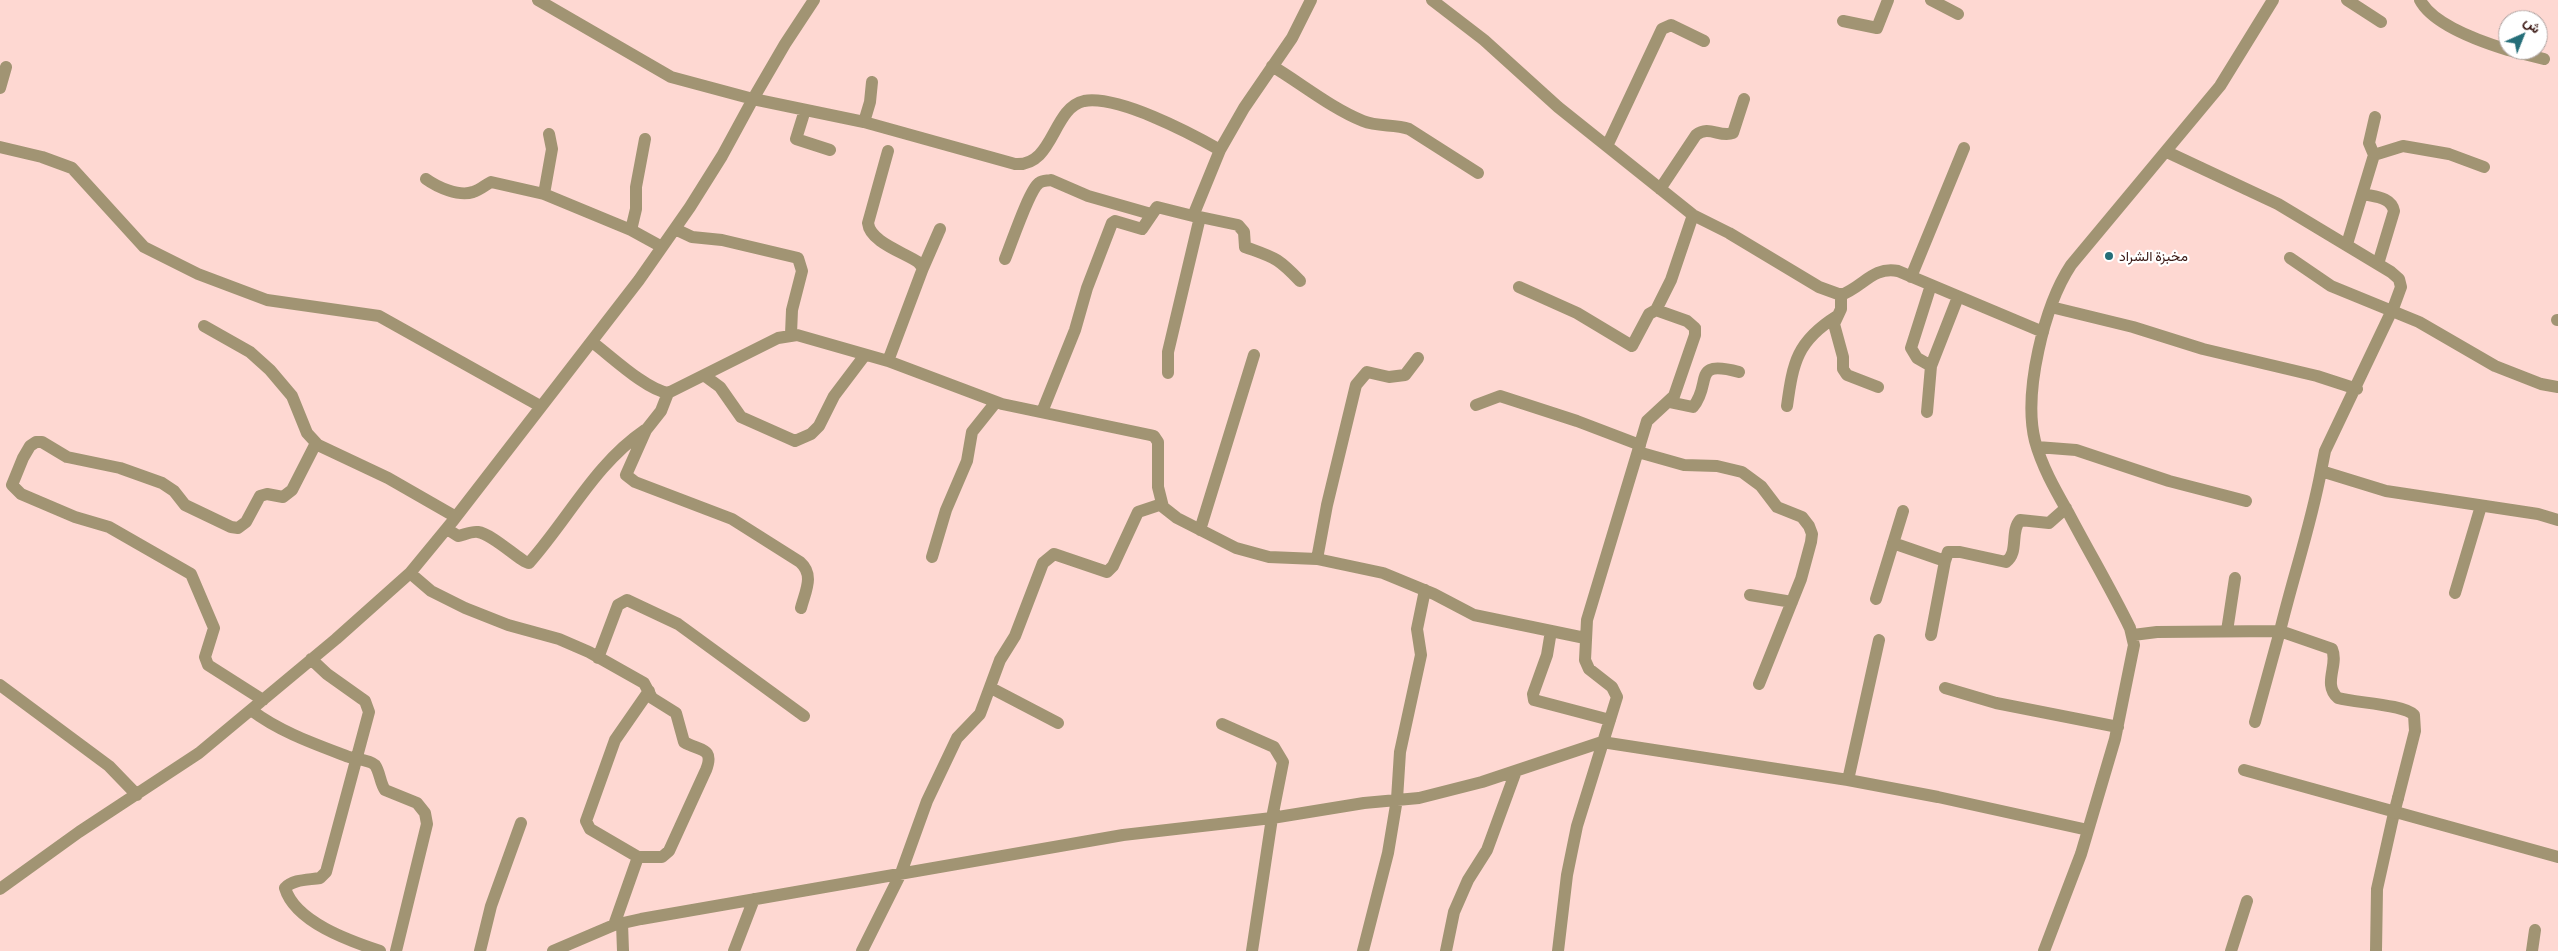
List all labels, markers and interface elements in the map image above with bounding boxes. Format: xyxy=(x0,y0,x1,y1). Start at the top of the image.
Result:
north arrow xyxy=(2498,10,2548,60)
text: ش xyxy=(2521,13,2545,37)
place label: مخبزة الشراد xyxy=(2119,248,2188,264)
marker: مخبزة الشراد xyxy=(2103,250,2115,262)

